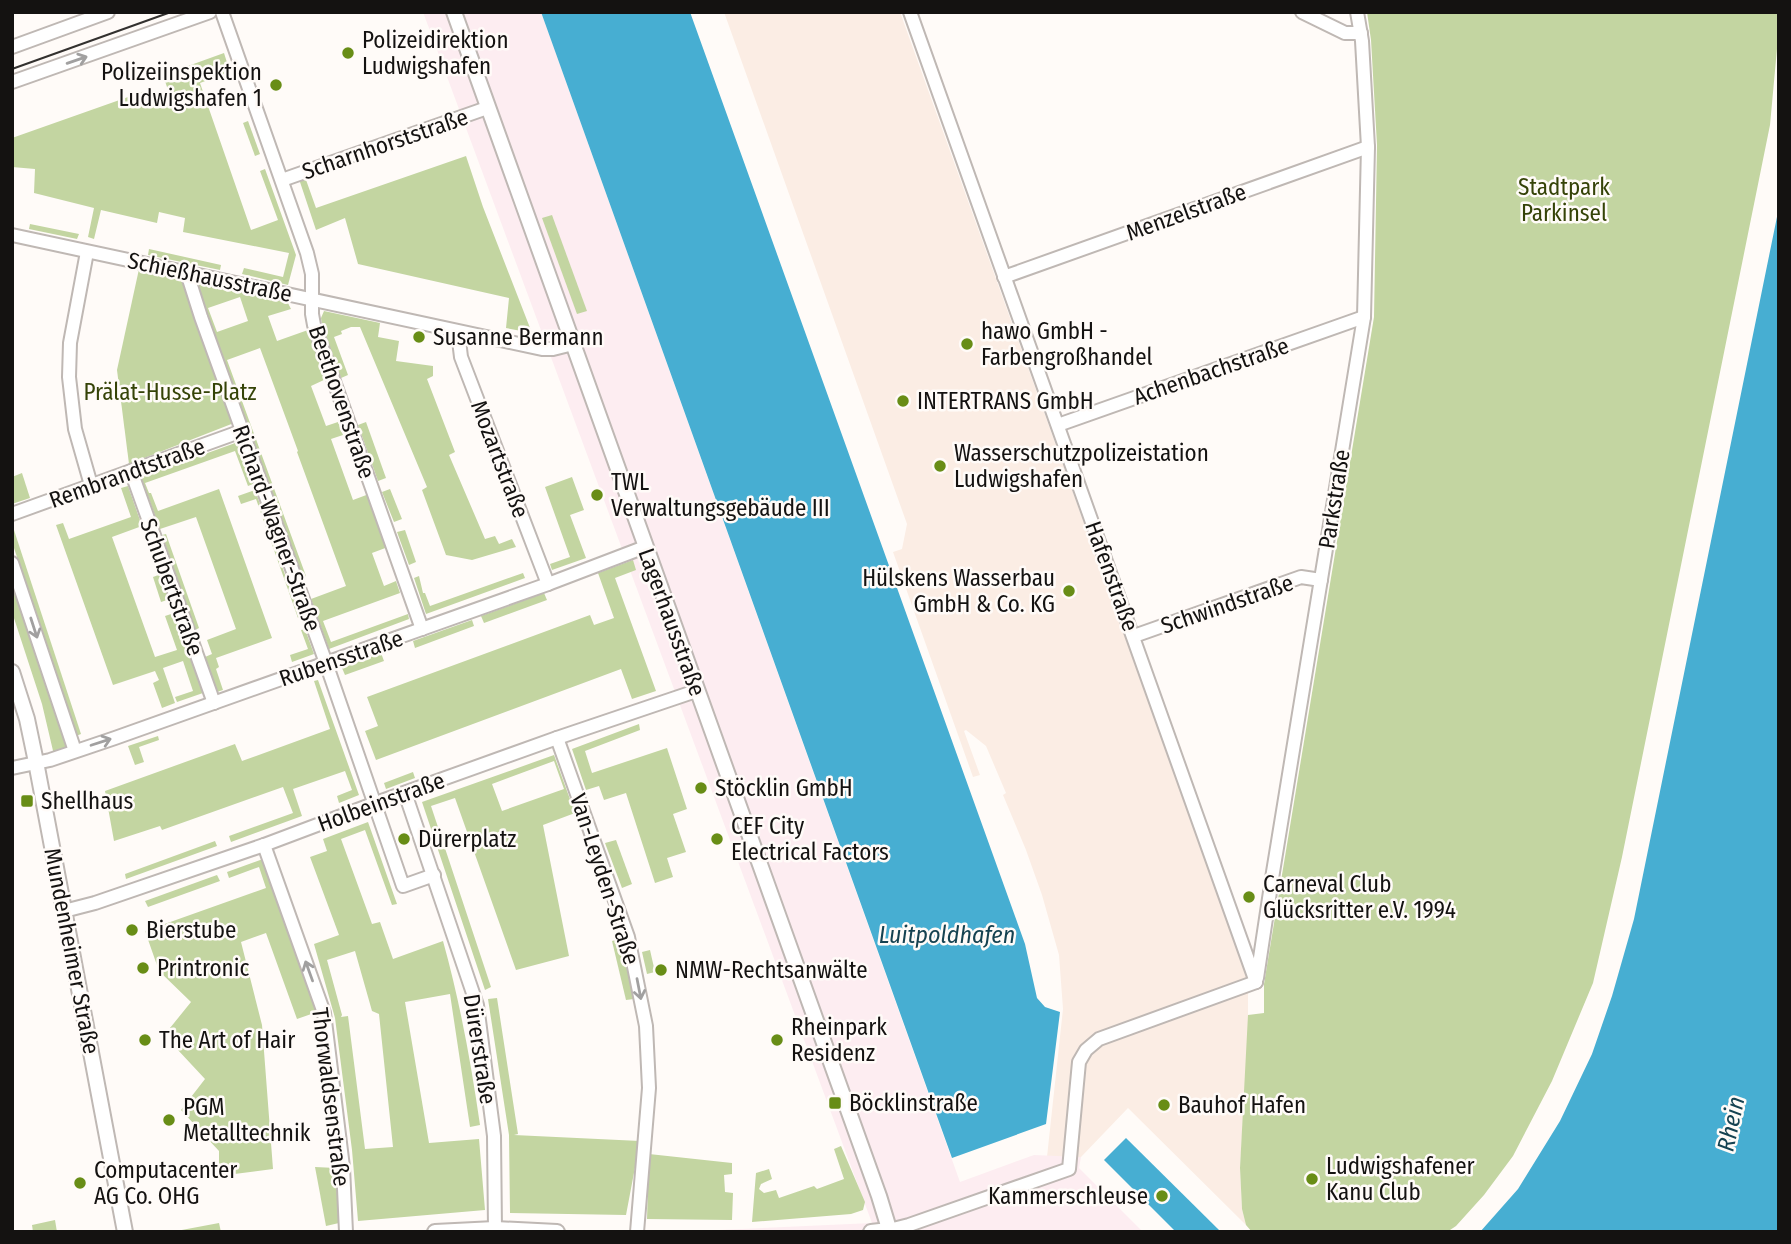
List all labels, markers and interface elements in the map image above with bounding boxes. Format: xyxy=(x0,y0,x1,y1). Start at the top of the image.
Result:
place label: Polizeidirektion Ludwigshafen xyxy=(362,26,509,80)
marker: Polizeidirektion Ludwigshafen xyxy=(340,45,356,61)
one-way arrow xyxy=(65,53,87,65)
place label: Polizeiinspektion Ludwigshafen 1 xyxy=(101,58,262,112)
marker: Polizeiinspektion Ludwigshafen 1 xyxy=(268,77,284,93)
street label: Scharnhorststraße xyxy=(298,102,472,186)
park label: Stadtpark Parkinsel xyxy=(1518,173,1610,227)
street label: Menzelstraße xyxy=(1122,177,1250,247)
street label: Schießhausstraße xyxy=(125,246,295,308)
place label: hawo GmbH - Farbengroßhandel xyxy=(981,317,1153,371)
street label: Beethovenstraße xyxy=(303,322,381,482)
place label: Susanne Bermann xyxy=(433,323,604,351)
marker: Susanne Bermann xyxy=(411,329,427,345)
street label: Achenbachstraße xyxy=(1130,331,1292,411)
marker: hawo GmbH - Farbengroßhandel xyxy=(959,336,975,352)
park label: Prälat-Husse-Platz xyxy=(83,378,257,406)
place label: INTERTRANS GmbH xyxy=(917,387,1094,415)
marker: INTERTRANS GmbH xyxy=(895,393,911,409)
street label: Mozartstraße xyxy=(465,396,535,522)
street label: Richard-Wagner-Straße xyxy=(227,421,327,635)
street label: Rembrandtstraße xyxy=(45,432,209,514)
place label: Wasserschutzpolizeistation Ludwigshafen xyxy=(954,439,1209,493)
street label: Parkstraße xyxy=(1312,447,1356,551)
marker: Wasserschutzpolizeistation Ludwigshafen xyxy=(932,458,948,474)
place label: TWL Verwaltungsgebäude III xyxy=(611,468,830,522)
marker: TWL Verwaltungsgebäude III xyxy=(589,487,605,503)
street label: Schubertstraße xyxy=(134,514,210,660)
street label: Hafenstraße xyxy=(1079,517,1145,635)
street label: Lagerhausstraße xyxy=(632,544,712,700)
place label: Hülskens Wasserbau GmbH & Co. KG xyxy=(862,564,1055,618)
street label: Schwindstraße xyxy=(1157,568,1297,640)
marker: Hülskens Wasserbau GmbH & Co. KG xyxy=(1061,583,1077,599)
one-way arrow xyxy=(29,617,41,639)
street label: Rubensstraße xyxy=(275,624,407,692)
one-way arrow xyxy=(90,735,112,748)
street label: Holbeinstraße xyxy=(314,766,448,838)
place label: Stöcklin GmbH xyxy=(715,774,853,802)
marker: Stöcklin GmbH xyxy=(693,780,709,796)
place label: Shellhaus xyxy=(41,787,133,815)
street label: Van-Leyden-Straße xyxy=(564,790,646,968)
marker: Shellhaus xyxy=(19,793,35,809)
place label: CEF City Electrical Factors xyxy=(731,812,889,866)
place label: Dürerplatz xyxy=(418,825,516,853)
marker: Dürerplatz xyxy=(396,831,412,847)
marker: CEF City Electrical Factors xyxy=(709,831,725,847)
street label: Mundenheimer Straße xyxy=(38,846,106,1056)
place label: Carneval Club Glücksritter e.V. 1994 xyxy=(1263,870,1456,924)
marker: Carneval Club Glücksritter e.V. 1994 xyxy=(1241,889,1257,905)
place label: Bierstube xyxy=(146,916,236,944)
water label: Luitpoldhafen xyxy=(879,921,1015,949)
marker: Bierstube xyxy=(124,922,140,938)
place label: Printronic xyxy=(157,954,249,982)
place label: NMW-Rechtsanwälte xyxy=(675,956,868,984)
marker: Printronic xyxy=(135,960,151,976)
one-way arrow xyxy=(302,961,314,983)
marker: NMW-Rechtsanwälte xyxy=(653,962,669,978)
one-way arrow xyxy=(632,977,646,1000)
street label: Dürerstraße xyxy=(457,992,503,1106)
street label: Thorwaldsenstraße xyxy=(306,1006,356,1188)
place label: Rheinpark Residenz xyxy=(791,1013,887,1067)
place label: The Art of Hair xyxy=(159,1026,295,1054)
marker: The Art of Hair xyxy=(137,1032,153,1048)
marker: Rheinpark Residenz xyxy=(769,1032,785,1048)
place label: Böcklinstraße xyxy=(849,1089,978,1117)
place label: Bauhof Hafen xyxy=(1178,1091,1306,1119)
place label: PGM Metalltechnik xyxy=(183,1093,311,1147)
water label: Rhein xyxy=(1712,1094,1750,1154)
marker: Böcklinstraße xyxy=(827,1095,843,1111)
marker: Bauhof Hafen xyxy=(1156,1097,1172,1113)
marker: PGM Metalltechnik xyxy=(161,1112,177,1128)
place label: Ludwigshafener Kanu Club xyxy=(1326,1152,1475,1206)
place label: Computacenter AG Co. OHG xyxy=(94,1156,237,1210)
marker: Ludwigshafener Kanu Club xyxy=(1304,1171,1320,1187)
marker: Computacenter AG Co. OHG xyxy=(72,1175,88,1191)
place label: Kammerschleuse xyxy=(988,1182,1148,1210)
marker: Kammerschleuse xyxy=(1154,1188,1170,1204)

